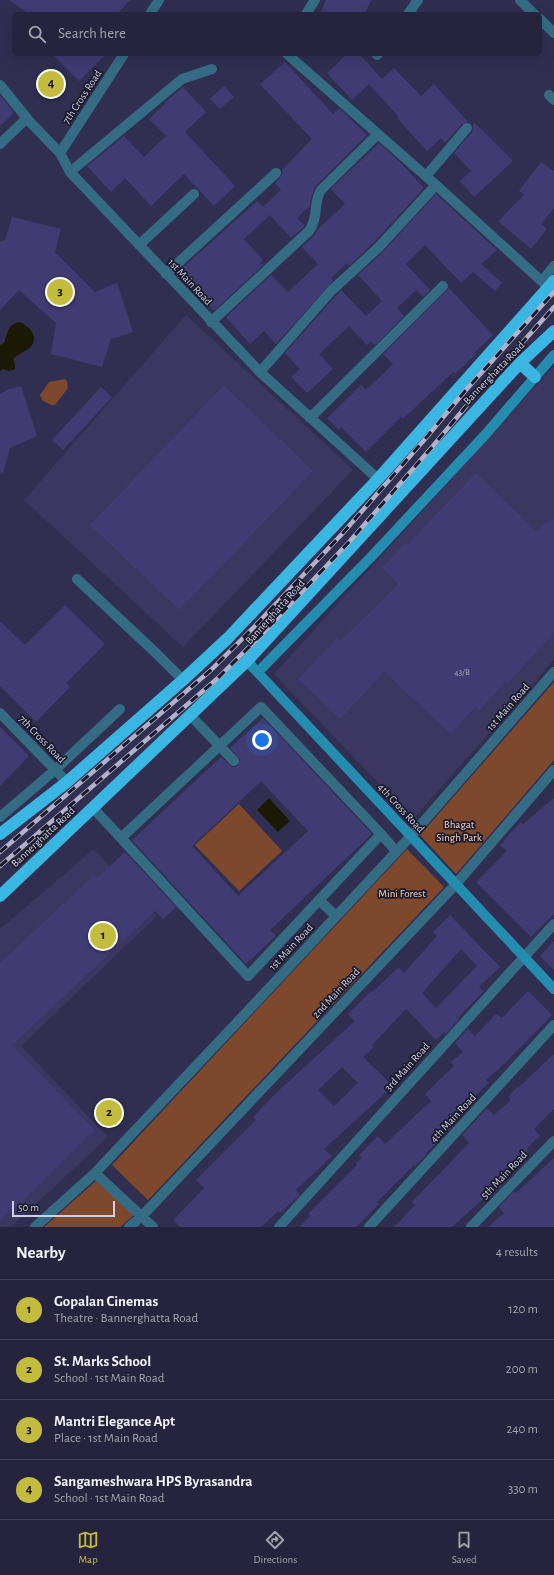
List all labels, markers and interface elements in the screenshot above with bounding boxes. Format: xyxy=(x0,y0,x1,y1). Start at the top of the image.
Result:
search box xyxy=(12,12,542,56)
icon: search xyxy=(26,23,48,45)
text: Search here xyxy=(58,26,126,41)
street label: 7th Cross Road xyxy=(61,68,104,126)
pin: 4 xyxy=(38,69,64,99)
street label: 1st Main Road xyxy=(166,257,214,307)
pin: 3 xyxy=(47,277,73,307)
street label: Bannerghatta Road xyxy=(461,339,527,407)
street label: Bannerghatta Road xyxy=(243,577,307,646)
house number: 43/B xyxy=(454,668,470,677)
street label: 1st Main Road xyxy=(485,681,532,733)
street label: 7th Cross Road xyxy=(17,713,68,765)
your location xyxy=(252,730,272,750)
street label: 4th Cross Road xyxy=(376,781,427,835)
street label: Bannerghatta Road xyxy=(9,805,77,869)
park label: Bhagat Singh Park xyxy=(436,819,482,843)
park label: Mini Forest xyxy=(378,888,426,899)
pin: 1 xyxy=(90,921,116,951)
street label: 1st Main Road xyxy=(267,922,315,972)
street label: 2nd Main Road xyxy=(310,966,362,1020)
street label: 3rd Main Road xyxy=(382,1040,432,1093)
street label: 4th Main Road xyxy=(428,1091,478,1144)
pin: 2 xyxy=(96,1098,122,1128)
street label: 5th Main Road xyxy=(479,1149,529,1201)
scale bar xyxy=(12,1199,115,1218)
text: 50 m xyxy=(18,1202,39,1213)
text: Nearby xyxy=(16,1244,66,1261)
text: 4 results xyxy=(496,1246,538,1259)
text: Gopalan Cinemas xyxy=(54,1294,158,1309)
text: 1 xyxy=(27,1303,31,1316)
text: 120 m xyxy=(508,1303,538,1316)
text: Theatre · Bannerghatta Road xyxy=(54,1312,198,1325)
text: St. Marks School xyxy=(54,1354,151,1369)
text: 2 xyxy=(26,1363,32,1376)
text: 200 m xyxy=(506,1363,538,1376)
text: School · 1st Main Road xyxy=(54,1372,164,1385)
text: Mantri Elegance Apt xyxy=(54,1414,175,1429)
text: 3 xyxy=(26,1423,32,1436)
text: 240 m xyxy=(506,1423,538,1436)
text: Place · 1st Main Road xyxy=(54,1432,158,1445)
text: Sangameshwara HPS Byrasandra xyxy=(54,1474,253,1489)
text: 4 xyxy=(26,1483,32,1496)
text: 330 m xyxy=(508,1483,538,1496)
text: School · 1st Main Road xyxy=(54,1492,164,1505)
tab: Map xyxy=(77,1529,99,1566)
tab: Directions xyxy=(253,1529,297,1566)
tab: Saved xyxy=(452,1529,477,1566)

